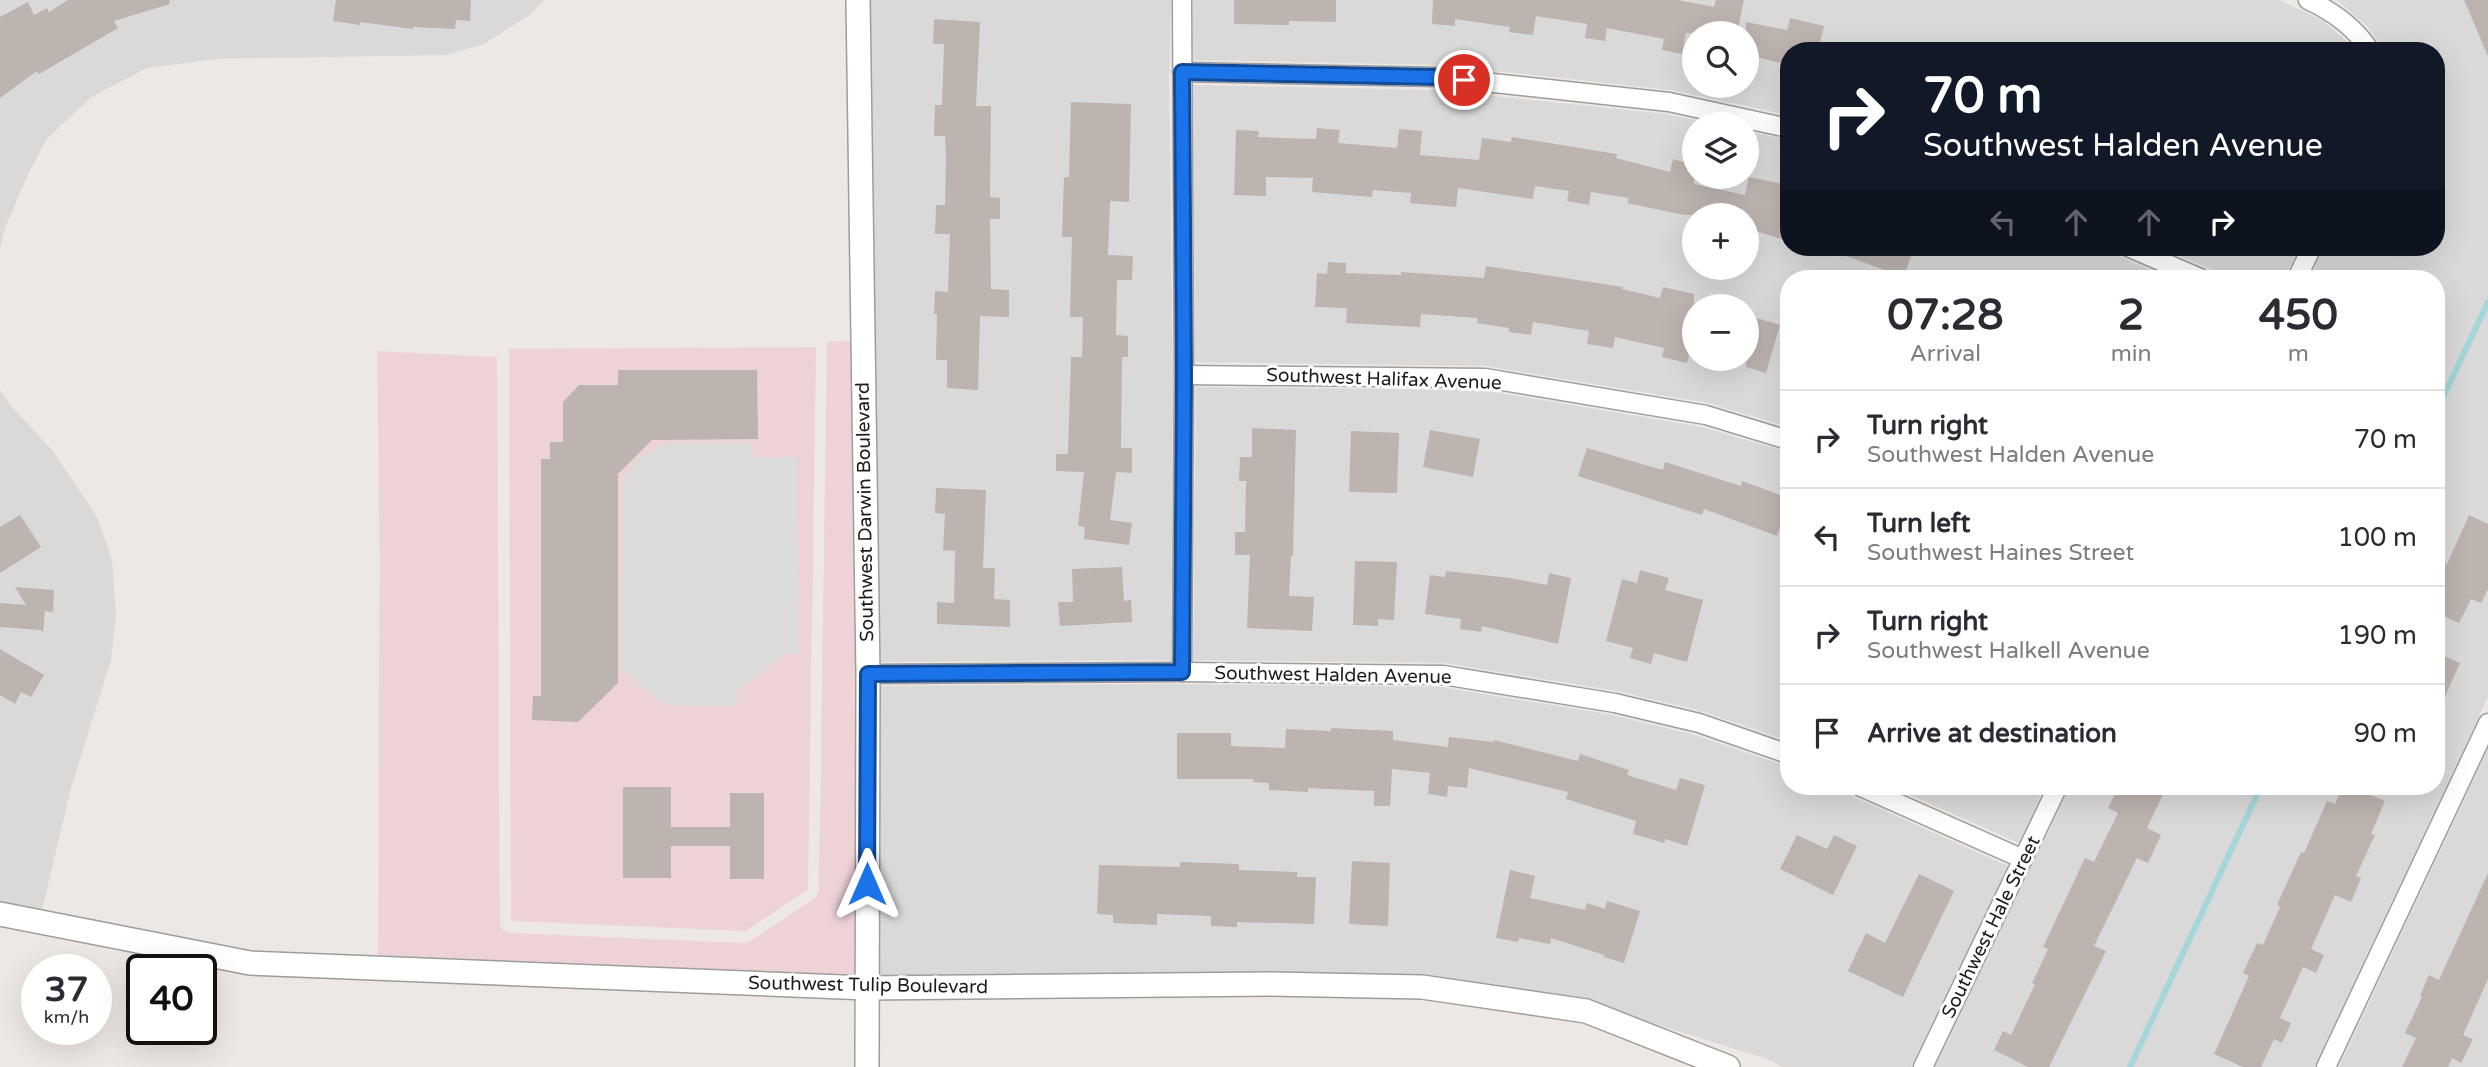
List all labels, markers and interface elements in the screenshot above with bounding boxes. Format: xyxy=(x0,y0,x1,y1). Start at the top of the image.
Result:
map controls xyxy=(1682,21,1759,371)
button: search xyxy=(1682,21,1759,98)
pin xyxy=(1434,50,1494,110)
icon: arrive xyxy=(1445,61,1483,99)
text: 70 m xyxy=(1923,67,2042,126)
icon: right xyxy=(1808,70,1899,161)
button: layers xyxy=(1682,112,1759,189)
text: Southwest Halden Avenue xyxy=(1923,127,2323,165)
button: + xyxy=(1682,203,1759,280)
icon: left xyxy=(1984,203,2022,241)
icon: ahead xyxy=(2057,203,2095,241)
icon: ahead xyxy=(2130,203,2168,241)
icon: right xyxy=(2203,203,2241,241)
text: 07:28 xyxy=(1887,290,2004,341)
text: 2 xyxy=(2118,290,2144,341)
text: 450 xyxy=(2259,290,2338,341)
button: − xyxy=(1682,294,1759,371)
text: Arrival xyxy=(1910,340,1981,368)
text: min xyxy=(2111,340,2152,368)
text: m xyxy=(2288,340,2309,368)
street label: Southwest Halifax Avenue xyxy=(1266,364,1502,394)
street label: Southwest Darwin Boulevard xyxy=(852,382,878,642)
text: Turn right xyxy=(1867,410,1988,441)
icon: right xyxy=(1808,420,1846,458)
text: 70 m xyxy=(2354,424,2417,455)
text: Southwest Halden Avenue xyxy=(1867,441,2154,469)
text: Turn left xyxy=(1867,508,1970,539)
icon: left xyxy=(1808,518,1846,556)
text: 100 m xyxy=(2337,522,2417,553)
text: Southwest Haines Street xyxy=(1867,539,2134,567)
text: Turn right xyxy=(1867,606,1988,637)
icon: right xyxy=(1808,616,1846,654)
text: 190 m xyxy=(2337,620,2417,651)
text: Southwest Halkell Avenue xyxy=(1867,637,2150,665)
street label: Southwest Halden Avenue xyxy=(1214,662,1452,688)
icon: arrive xyxy=(1808,714,1846,752)
text: Arrive at destination xyxy=(1867,718,2117,749)
text: 90 m xyxy=(2354,718,2417,749)
street label: Southwest Hale Street xyxy=(1937,832,2045,1022)
position arrow xyxy=(830,847,904,921)
speed limit sign: 40 xyxy=(126,954,217,1045)
text: 37 xyxy=(45,969,88,1011)
street label: Southwest Tulip Boulevard xyxy=(748,972,988,998)
text: km/h xyxy=(44,1006,89,1028)

